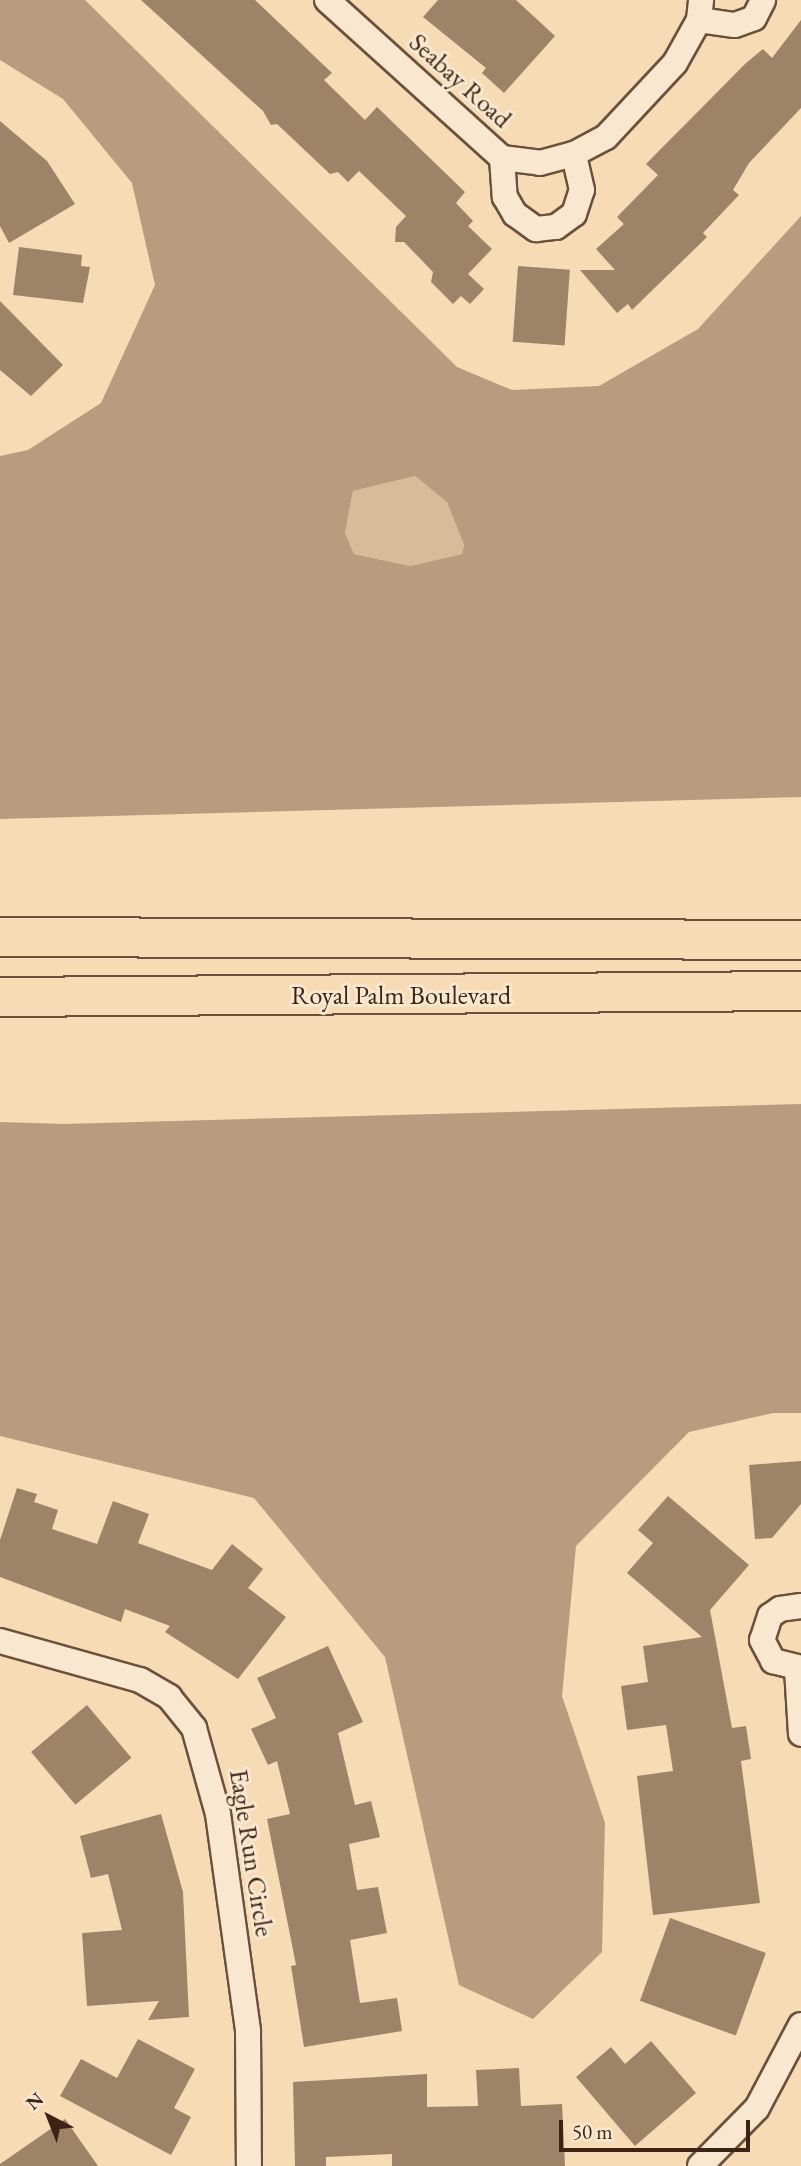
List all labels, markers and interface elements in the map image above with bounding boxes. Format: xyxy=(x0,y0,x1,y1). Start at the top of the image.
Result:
street label: Seabay Road xyxy=(403,27,517,135)
street label: Royal Palm Boulevard xyxy=(291,980,511,1012)
street label: Eagle Run Circle xyxy=(222,1767,280,1939)
north arrow xyxy=(14,2082,84,2152)
text: N xyxy=(21,2087,49,2115)
scale bar xyxy=(563,2106,754,2150)
text: 50 m xyxy=(572,2118,613,2145)

